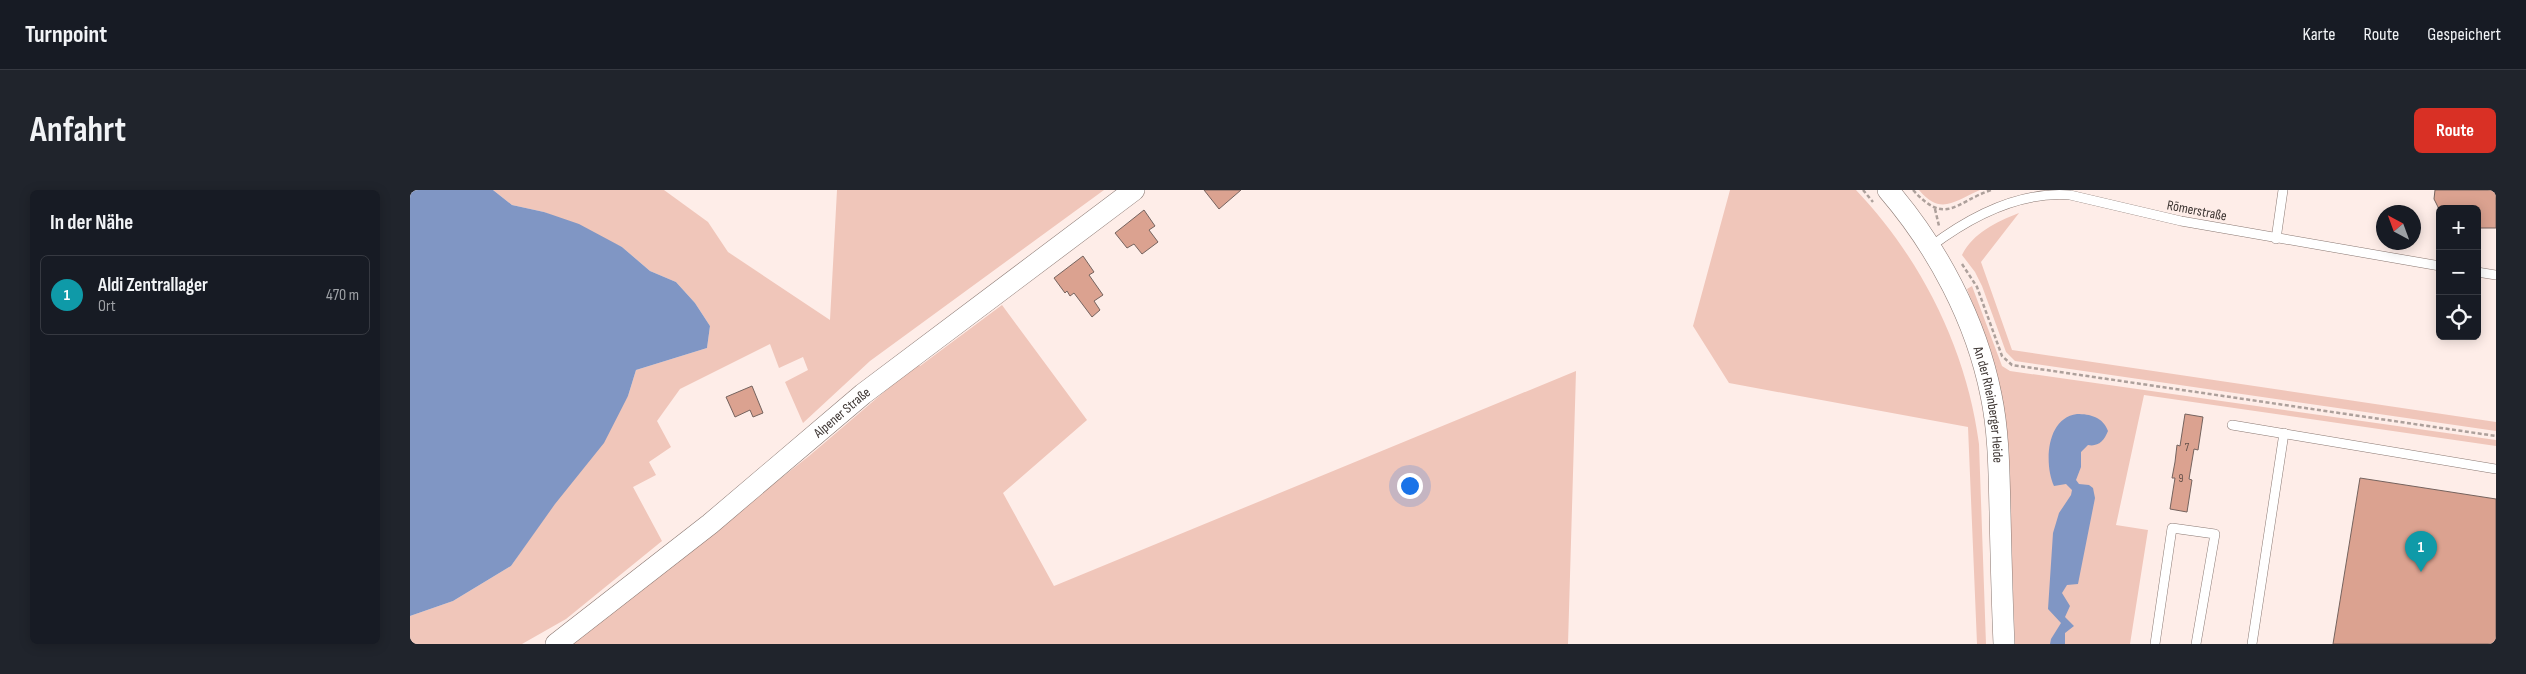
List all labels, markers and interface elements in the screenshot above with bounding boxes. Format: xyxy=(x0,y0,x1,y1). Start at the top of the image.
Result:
text: Turnpoint xyxy=(25,20,107,49)
text: Karte xyxy=(2303,24,2336,45)
text: Route xyxy=(2364,24,2399,45)
text: Gespeichert xyxy=(2427,24,2501,45)
button: Route xyxy=(2414,108,2496,153)
text: Anfahrt xyxy=(30,109,126,152)
street label: Römerstraße xyxy=(2166,196,2228,225)
north arrow xyxy=(2376,205,2421,250)
map controls xyxy=(2436,205,2481,340)
button: + xyxy=(2436,205,2481,250)
text: In der Nähe xyxy=(50,210,133,235)
button: − xyxy=(2436,250,2481,295)
text: Aldi Zentrallager xyxy=(98,274,208,297)
text: 1 xyxy=(64,286,70,305)
text: 470 m xyxy=(326,286,359,305)
button: locate xyxy=(2436,295,2481,340)
text: Ort xyxy=(98,297,116,316)
street label: An der Rheinberger Heide xyxy=(1969,343,2007,463)
street label: Alpener Straße xyxy=(809,384,874,442)
house number: 7 xyxy=(2185,441,2190,454)
house number: 9 xyxy=(2179,472,2184,485)
your location xyxy=(1397,473,1423,499)
pin: 1 xyxy=(2405,531,2437,572)

